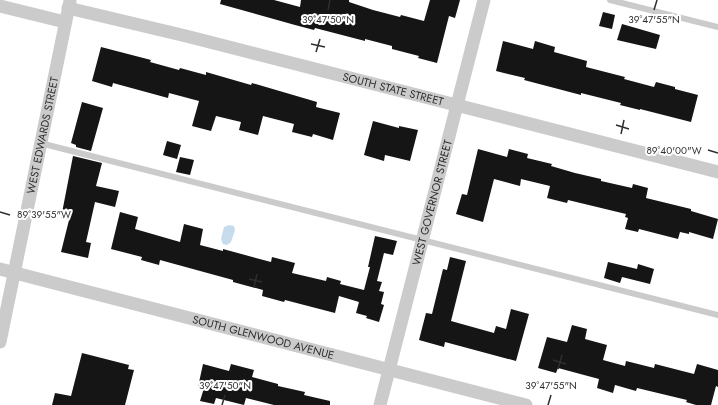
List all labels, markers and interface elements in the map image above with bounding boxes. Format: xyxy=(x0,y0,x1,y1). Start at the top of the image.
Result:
text: 39°47'50"N xyxy=(302,12,354,27)
text: 39°47'55"N xyxy=(628,12,680,27)
street label: SOUTH STATE STREET xyxy=(341,68,445,110)
street label: WEST EDWARDS STREET xyxy=(23,75,62,195)
street label: WEST GOVERNOR STREET xyxy=(408,138,456,267)
text: 89°40'00"W xyxy=(646,143,702,158)
text: 89°39'55"W xyxy=(17,207,71,222)
street label: SOUTH GLENWOOD AVENUE xyxy=(191,311,336,363)
text: 39°47'50"N xyxy=(199,378,251,393)
text: 39°47'55"N xyxy=(525,378,577,393)

